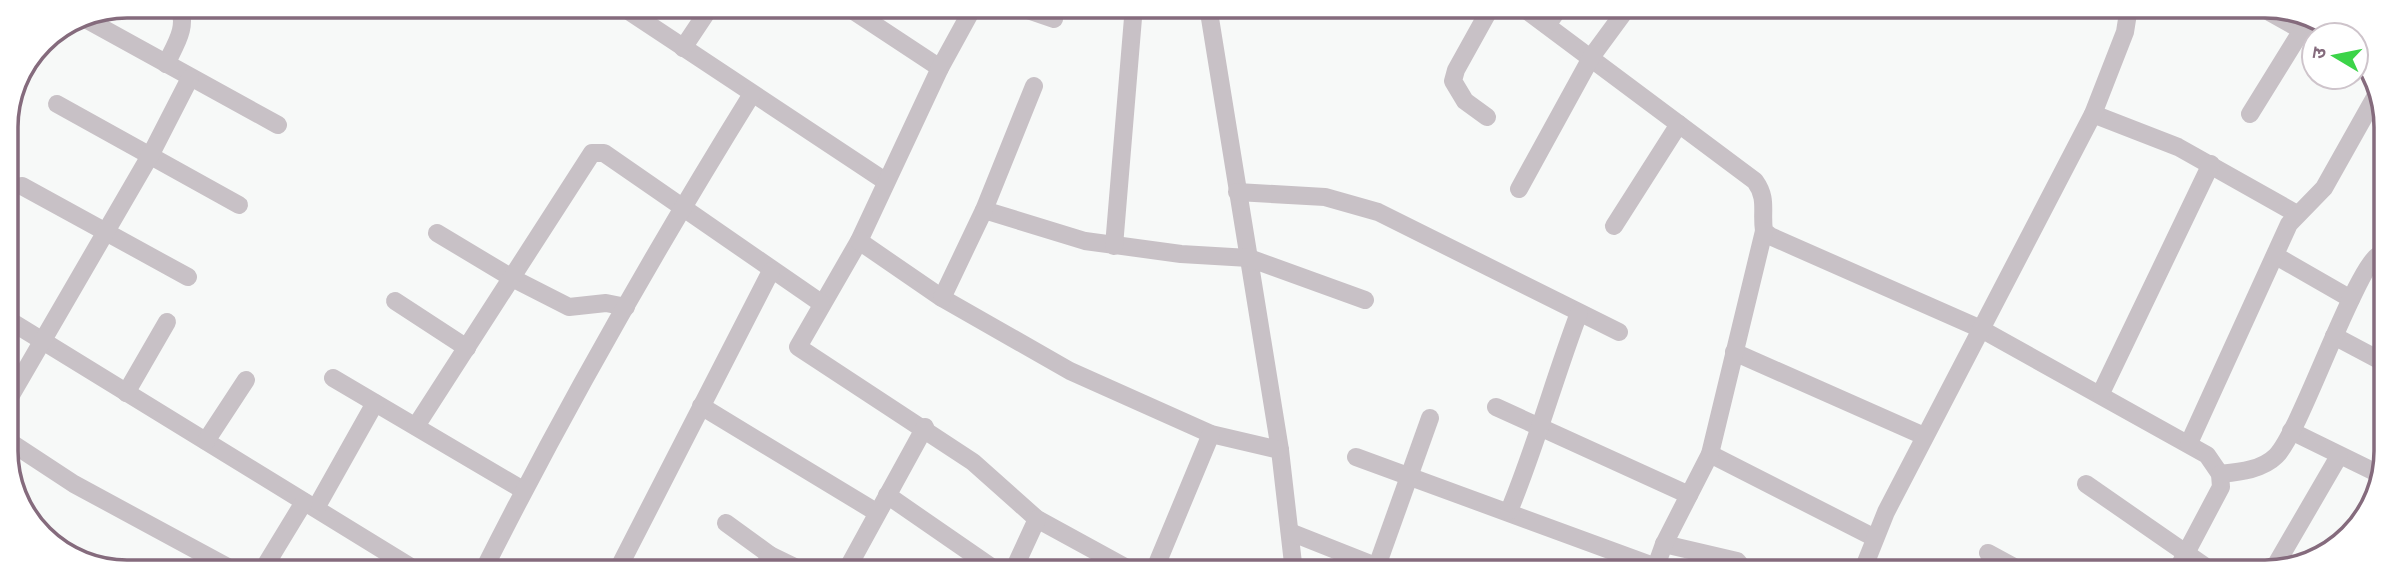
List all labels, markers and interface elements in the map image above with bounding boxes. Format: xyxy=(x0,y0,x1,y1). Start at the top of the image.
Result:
north arrow xyxy=(2300,21,2370,91)
text: उ xyxy=(2305,45,2331,61)

